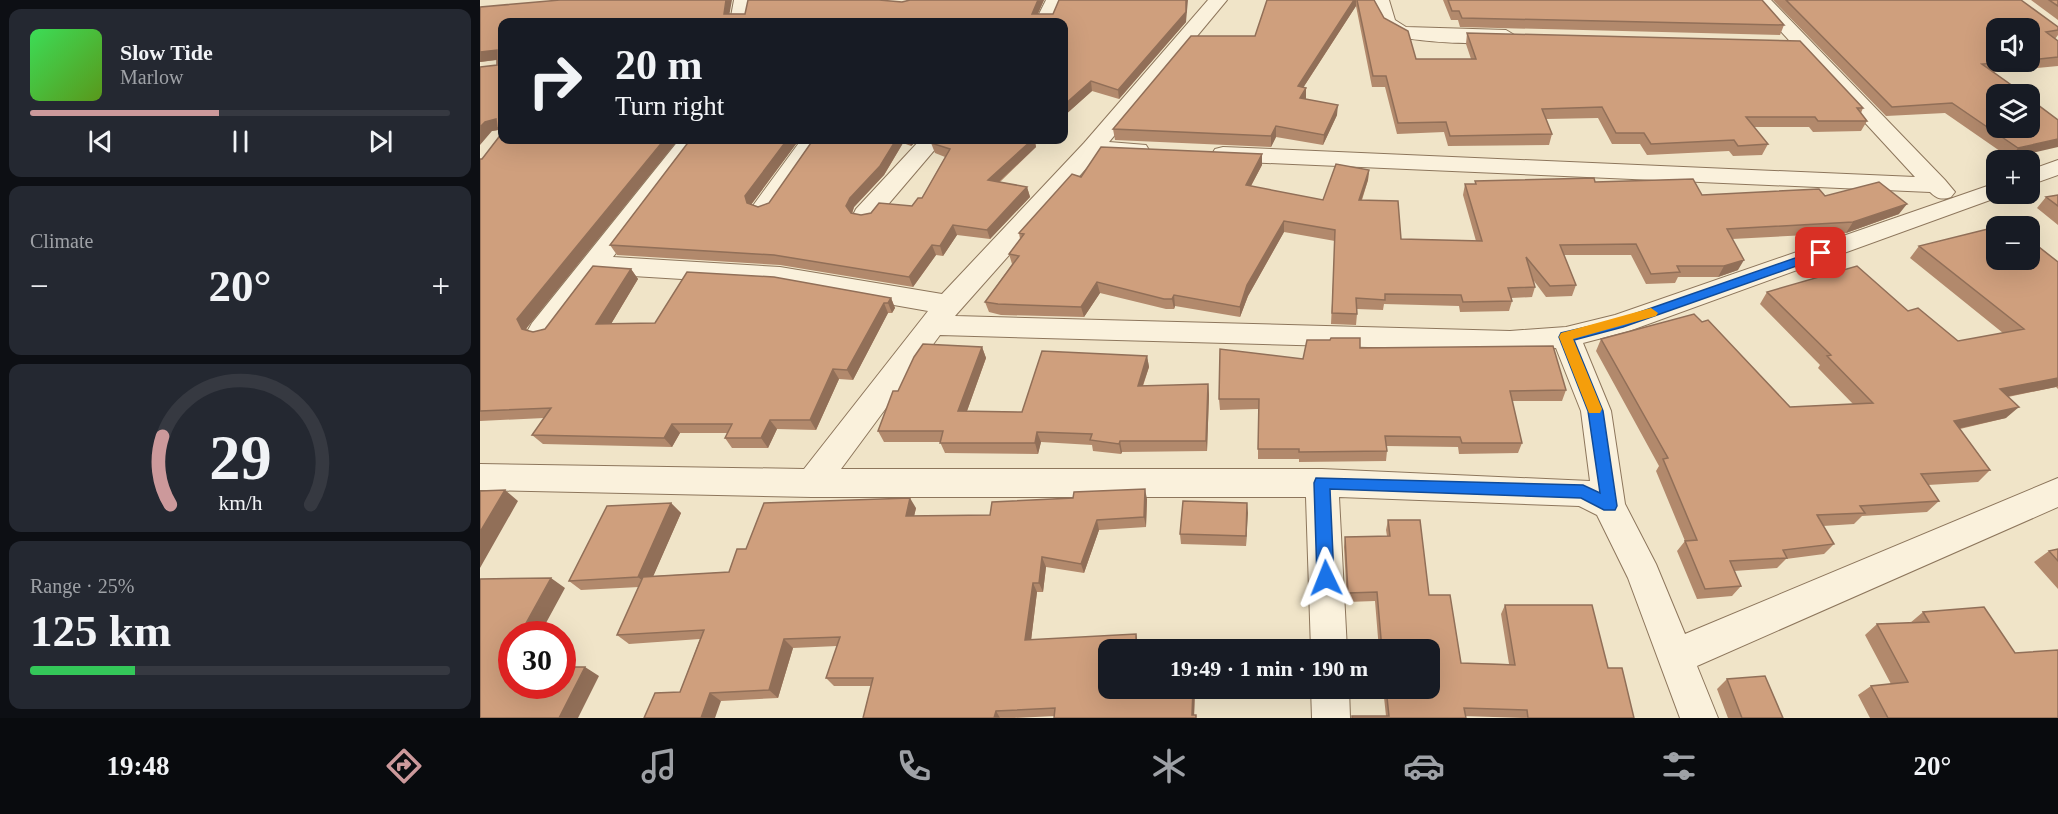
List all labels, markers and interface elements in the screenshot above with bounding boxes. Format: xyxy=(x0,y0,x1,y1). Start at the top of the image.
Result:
map controls xyxy=(1986,18,2040,270)
button: sound xyxy=(1986,18,2040,72)
text: Slow Tide xyxy=(120,40,213,65)
icon: right xyxy=(516,42,594,120)
text: 20 m xyxy=(615,42,703,88)
text: Marlow xyxy=(120,66,183,88)
button: layers xyxy=(1986,84,2040,138)
text: Turn right xyxy=(615,91,724,121)
icon: previous xyxy=(84,125,117,158)
icon: pause xyxy=(224,125,257,158)
icon: next xyxy=(364,125,397,158)
button: + xyxy=(1986,150,2040,204)
button: − xyxy=(1986,216,2040,270)
pin xyxy=(1795,227,1846,278)
text: Climate xyxy=(30,230,93,252)
icon: arrive xyxy=(1804,236,1837,269)
text: 20° xyxy=(209,261,272,311)
text: − xyxy=(30,268,49,304)
text: + xyxy=(431,268,450,304)
text: 29 xyxy=(209,423,271,492)
text: km/h xyxy=(218,491,262,515)
position arrow xyxy=(1294,546,1358,610)
text: Range · 25% xyxy=(30,575,134,597)
text: 125 km xyxy=(30,606,171,656)
speed limit sign: 30 xyxy=(498,621,576,699)
text: 19:49 · 1 min · 190 m xyxy=(1170,656,1368,681)
icon: directions xyxy=(383,745,425,787)
icon: music xyxy=(638,745,680,787)
icon: phone xyxy=(893,745,935,787)
icon: climate xyxy=(1148,745,1190,787)
icon: car xyxy=(1403,745,1445,787)
icon: filters xyxy=(1658,745,1700,787)
text: 19:48 xyxy=(107,751,170,781)
text: 20° xyxy=(1914,751,1951,781)

